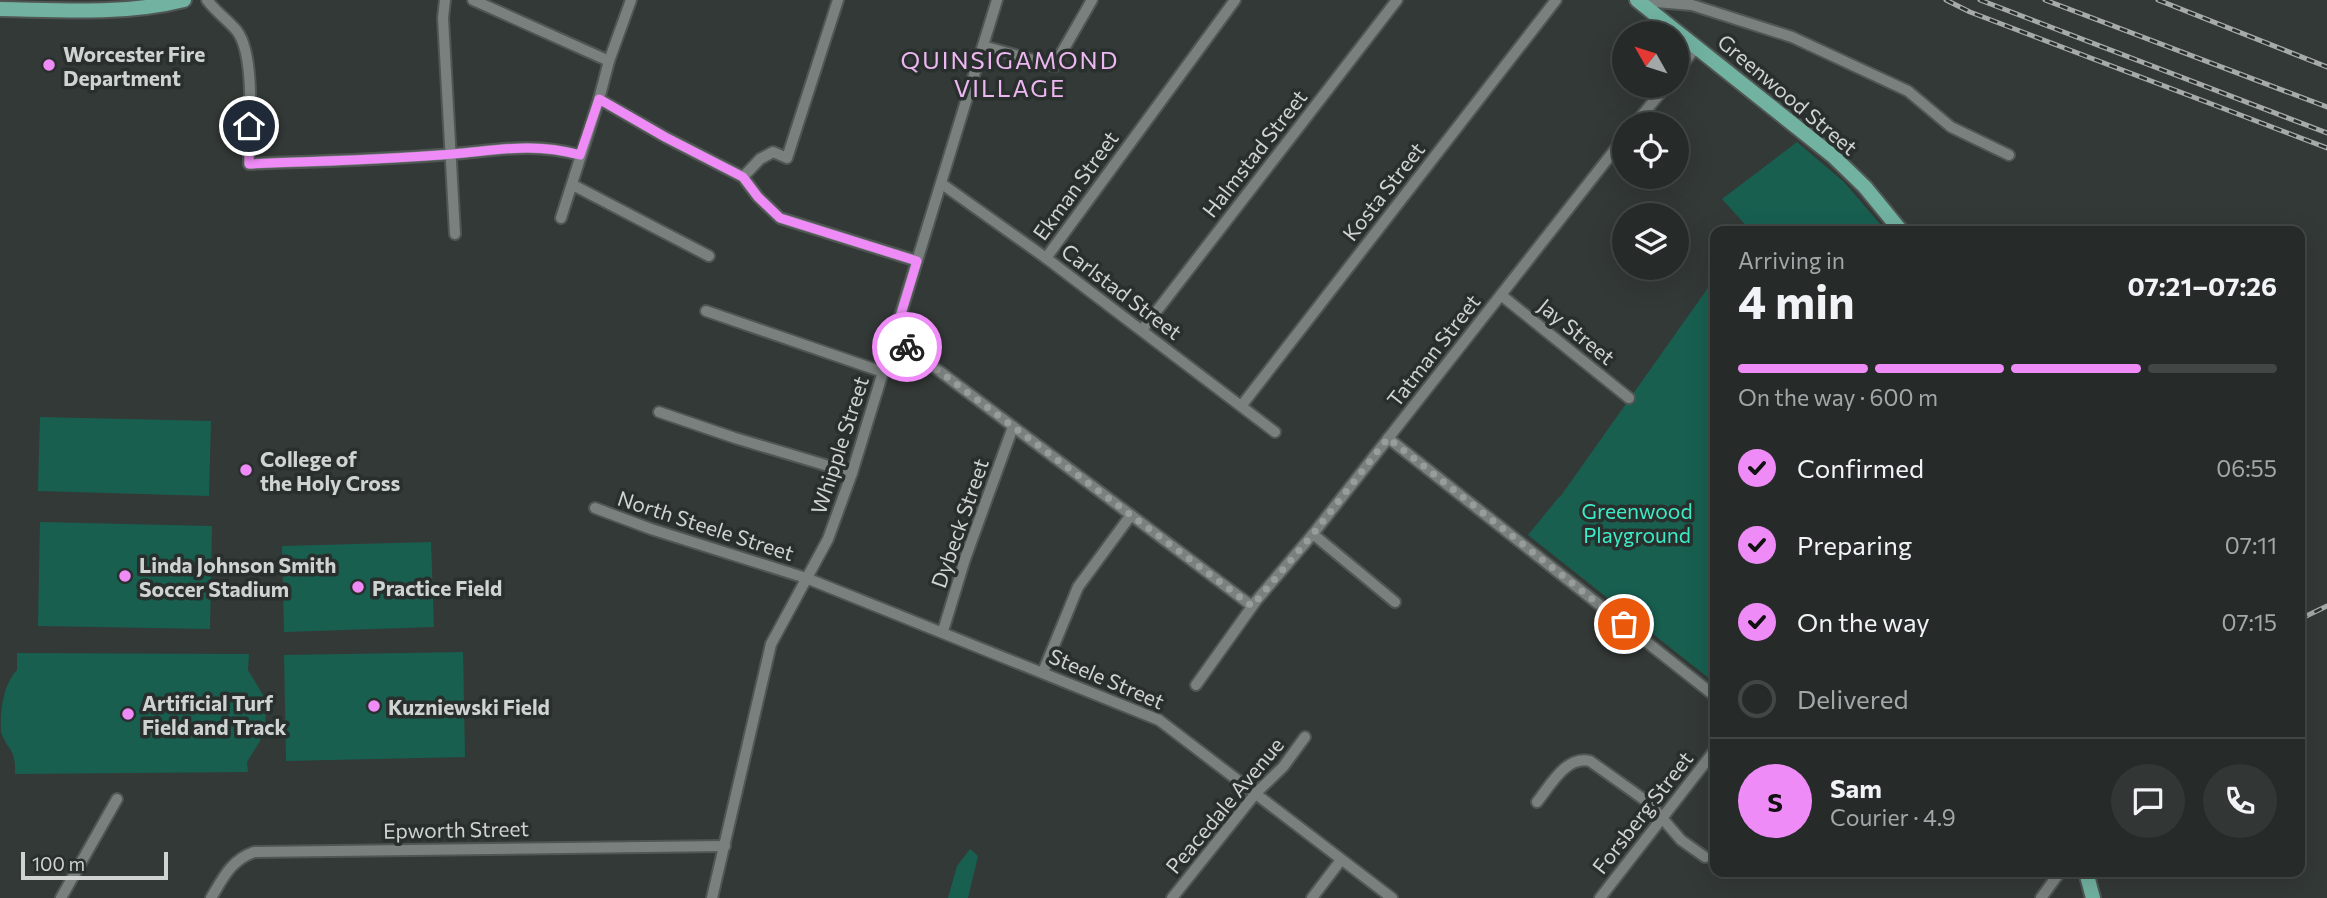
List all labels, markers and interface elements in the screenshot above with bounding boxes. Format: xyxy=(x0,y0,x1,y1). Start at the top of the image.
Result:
north arrow xyxy=(1612,21,1689,98)
map controls xyxy=(1612,21,1689,280)
street label: Greenwood Street xyxy=(1713,28,1863,160)
place label: Worcester Fire Department xyxy=(63,41,205,90)
district label: QUINSIGAMOND VILLAGE xyxy=(901,45,1119,102)
marker: Worcester Fire Department xyxy=(41,57,57,73)
street label: Halmstad Street xyxy=(1196,84,1312,222)
pin xyxy=(219,96,279,156)
icon: home xyxy=(230,107,268,145)
button: locate xyxy=(1612,112,1689,189)
street label: Ekman Street xyxy=(1027,126,1123,244)
street label: Kosta Street xyxy=(1337,137,1429,245)
button: layers xyxy=(1612,203,1689,280)
street label: Carlstad Street xyxy=(1057,238,1187,344)
text: Arriving in xyxy=(1738,246,1845,274)
text: 07:21–07:26 xyxy=(2127,270,2277,301)
text: 4 min xyxy=(1738,272,1855,328)
street label: Tatman Street xyxy=(1381,289,1485,411)
street label: Jay Street xyxy=(1534,293,1620,369)
courier xyxy=(872,312,942,382)
icon: bike xyxy=(888,328,926,366)
street label: Whipple Street xyxy=(805,373,873,517)
text: On the way · 600 m xyxy=(1738,383,1938,411)
place label: College of the Holy Cross xyxy=(260,446,400,495)
icon: check xyxy=(1738,449,1776,487)
text: Confirmed xyxy=(1797,452,1924,483)
text: 06:55 xyxy=(2216,454,2277,482)
street label: Dybeck Street xyxy=(925,455,993,591)
marker: College of the Holy Cross xyxy=(238,462,254,478)
street label: North Steele Street xyxy=(615,485,797,565)
park label: Greenwood Playground xyxy=(1581,498,1693,547)
icon: check xyxy=(1738,526,1776,564)
text: Preparing xyxy=(1797,529,1912,560)
text: 07:11 xyxy=(2225,531,2277,559)
place label: Linda Johnson Smith Soccer Stadium xyxy=(139,552,336,601)
marker: Linda Johnson Smith Soccer Stadium xyxy=(117,568,133,584)
place label: Practice Field xyxy=(372,575,502,600)
marker: Practice Field xyxy=(350,579,366,595)
pin xyxy=(1594,594,1654,654)
icon: check xyxy=(1738,603,1776,641)
icon: bag xyxy=(1605,605,1643,643)
text: On the way xyxy=(1797,606,1930,637)
text: 07:15 xyxy=(2221,608,2277,636)
street label: Steele Street xyxy=(1046,643,1168,713)
text: Delivered xyxy=(1797,683,1908,714)
place label: Artificial Turf Field and Track xyxy=(142,690,287,739)
place label: Kuzniewski Field xyxy=(388,694,550,719)
marker: Kuzniewski Field xyxy=(366,698,382,714)
marker: Artificial Turf Field and Track xyxy=(120,706,136,722)
street label: Peacedale Avenue xyxy=(1160,732,1288,878)
street label: Forsberg Street xyxy=(1586,746,1698,878)
button: chat xyxy=(2111,764,2185,838)
button: phone xyxy=(2203,764,2277,838)
text: Sam xyxy=(1830,772,1882,803)
text: S xyxy=(1767,786,1783,817)
text: Courier · 4.9 xyxy=(1830,803,1956,831)
street label: Epworth Street xyxy=(383,815,529,843)
scale bar xyxy=(21,849,168,881)
text: 100 m xyxy=(32,852,85,875)

